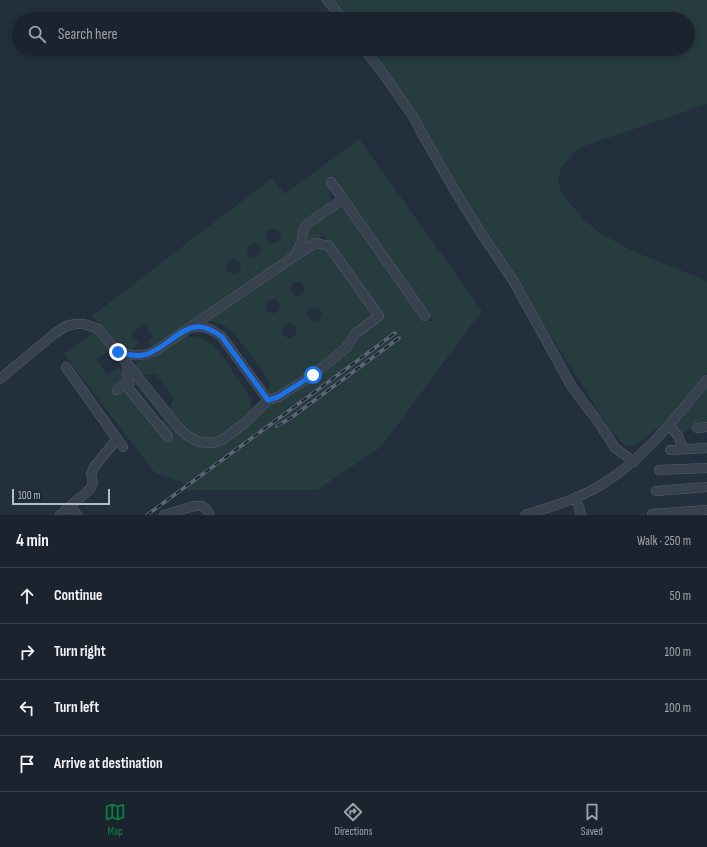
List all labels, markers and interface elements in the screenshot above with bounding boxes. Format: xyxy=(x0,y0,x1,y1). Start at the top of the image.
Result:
search box xyxy=(12,12,695,56)
icon: search xyxy=(26,23,48,45)
text: Search here xyxy=(58,25,118,44)
route end xyxy=(109,343,127,361)
route start xyxy=(304,366,322,384)
scale bar xyxy=(12,487,110,506)
text: 100 m xyxy=(18,489,40,502)
text: 4 min xyxy=(16,531,49,551)
text: Walk · 250 m xyxy=(637,533,691,549)
icon: ahead xyxy=(16,585,38,607)
text: Continue xyxy=(54,586,103,605)
text: 50 m xyxy=(670,588,691,604)
icon: right xyxy=(16,641,38,663)
text: Turn right xyxy=(54,642,106,661)
text: 100 m xyxy=(664,644,691,660)
icon: left xyxy=(16,697,38,719)
text: Turn left xyxy=(54,698,99,717)
text: 100 m xyxy=(664,700,691,716)
icon: arrive xyxy=(16,753,38,775)
text: Arrive at destination xyxy=(54,754,163,773)
tab: Map xyxy=(104,801,126,838)
tab: Directions xyxy=(335,801,372,838)
tab: Saved xyxy=(581,801,603,838)

